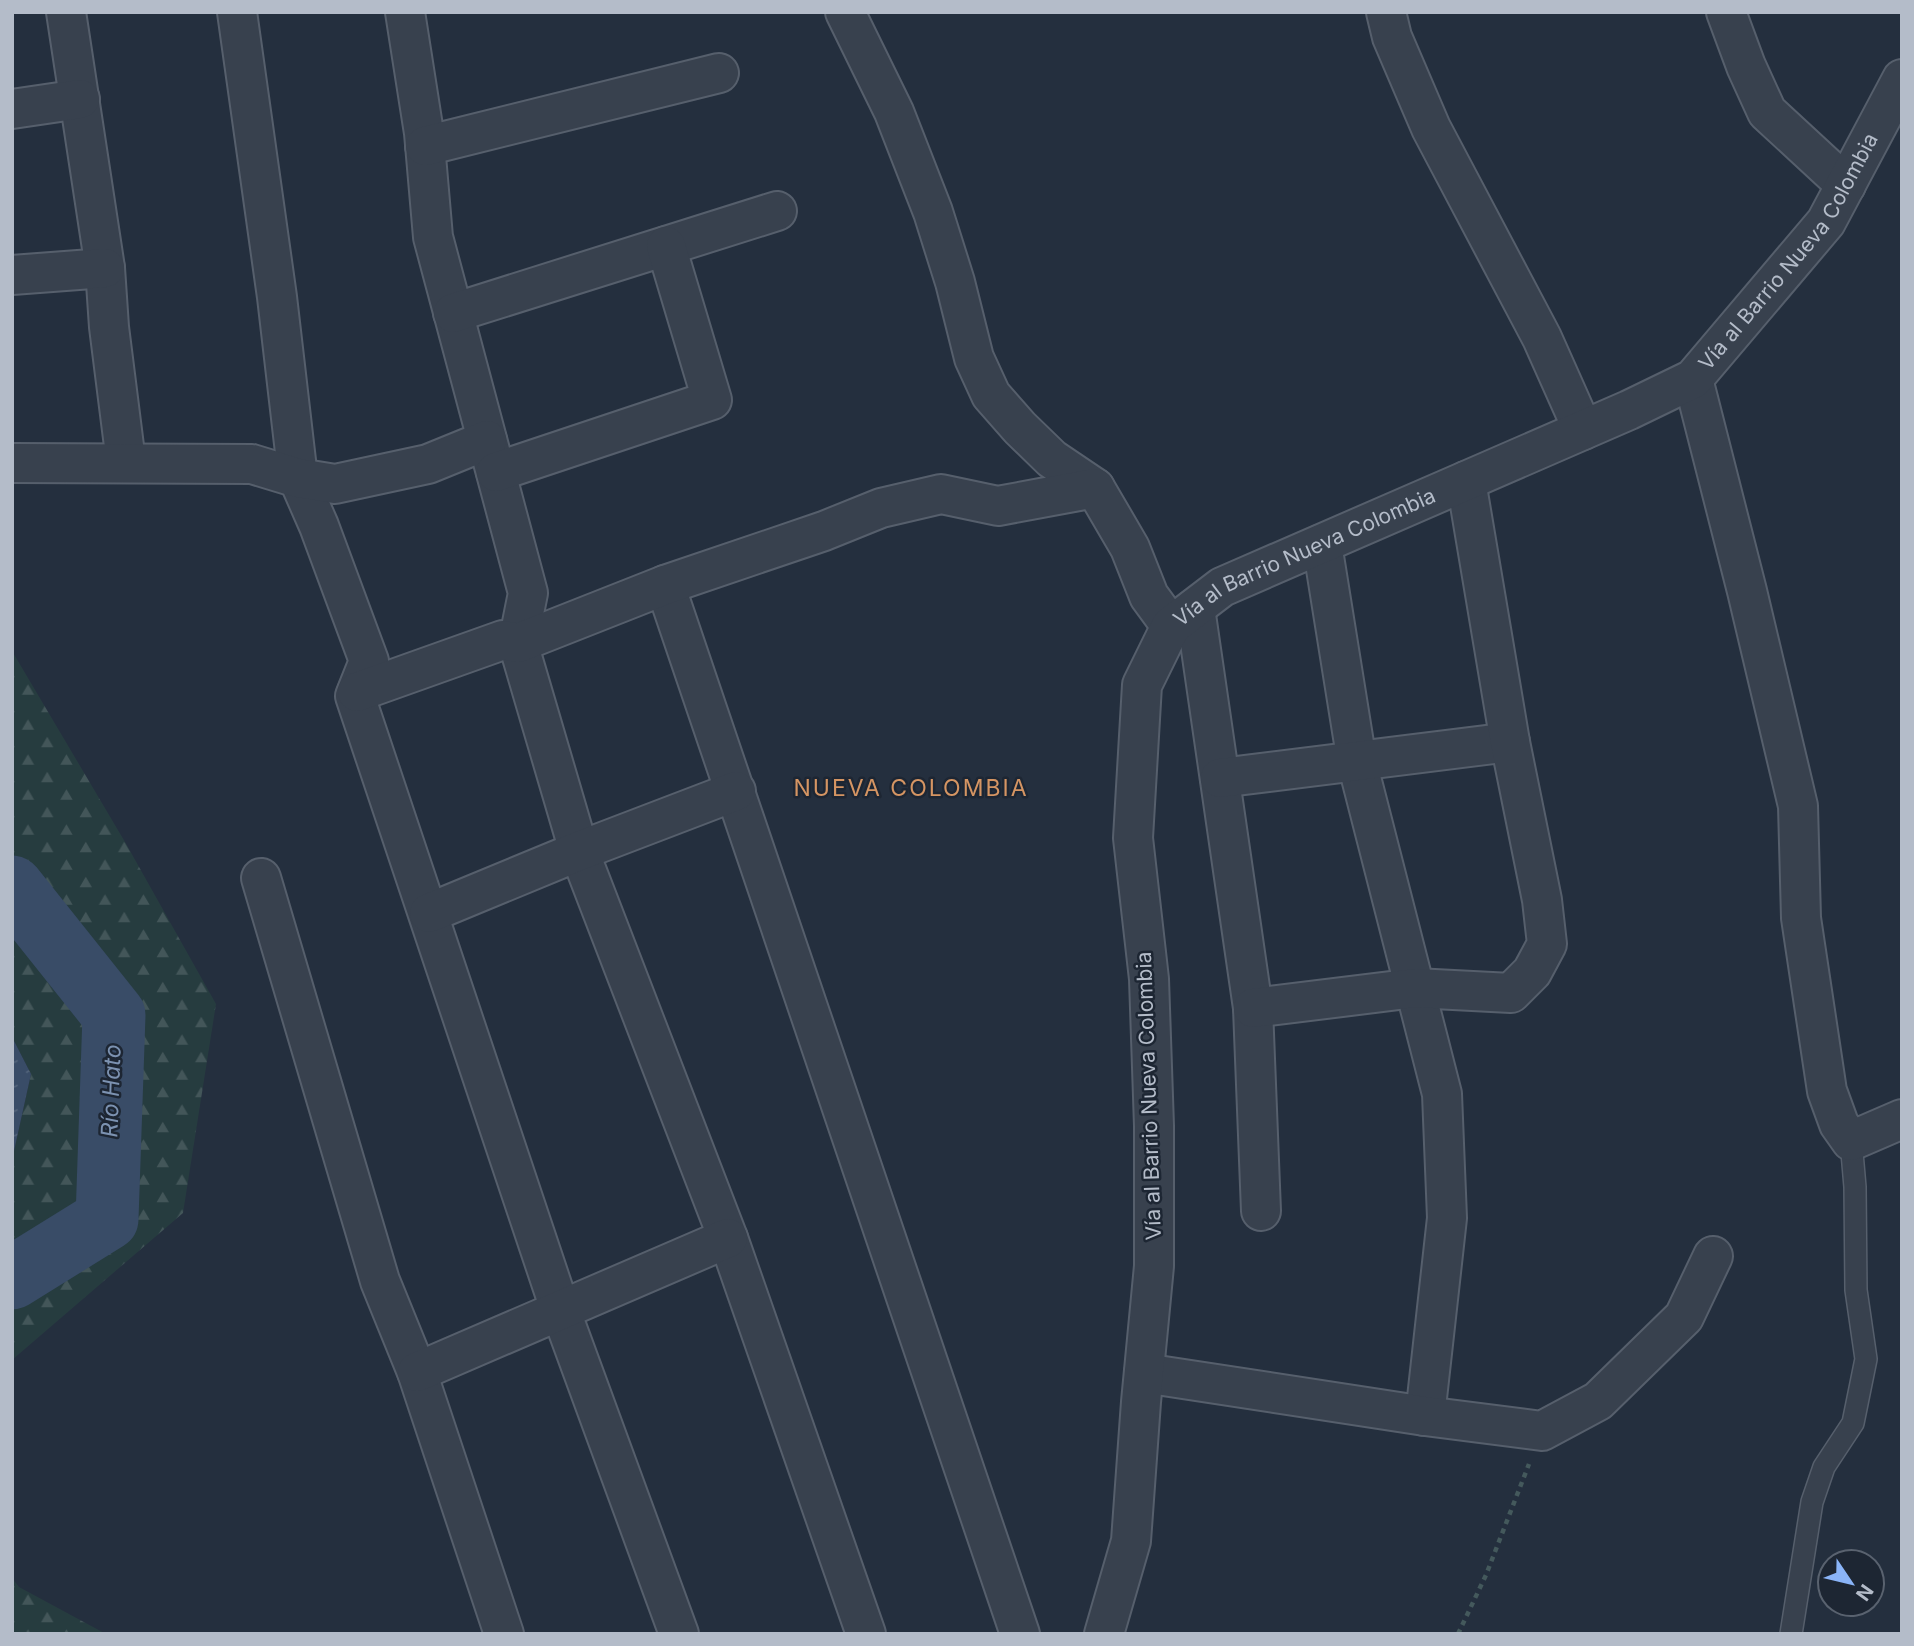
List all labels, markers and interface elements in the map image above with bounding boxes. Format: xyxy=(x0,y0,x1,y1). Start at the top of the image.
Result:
street label: Vía al Barrio Nueva Colombia xyxy=(1693,129,1883,375)
street label: Vía al Barrio Nueva Colombia xyxy=(1168,483,1439,631)
district label: NUEVA COLOMBIA xyxy=(793,774,1029,802)
street label: Vía al Barrio Nueva Colombia xyxy=(1131,951,1166,1241)
water label: Río Hato xyxy=(95,1044,127,1138)
north arrow xyxy=(1816,1548,1886,1618)
text: N xyxy=(1851,1580,1878,1605)

